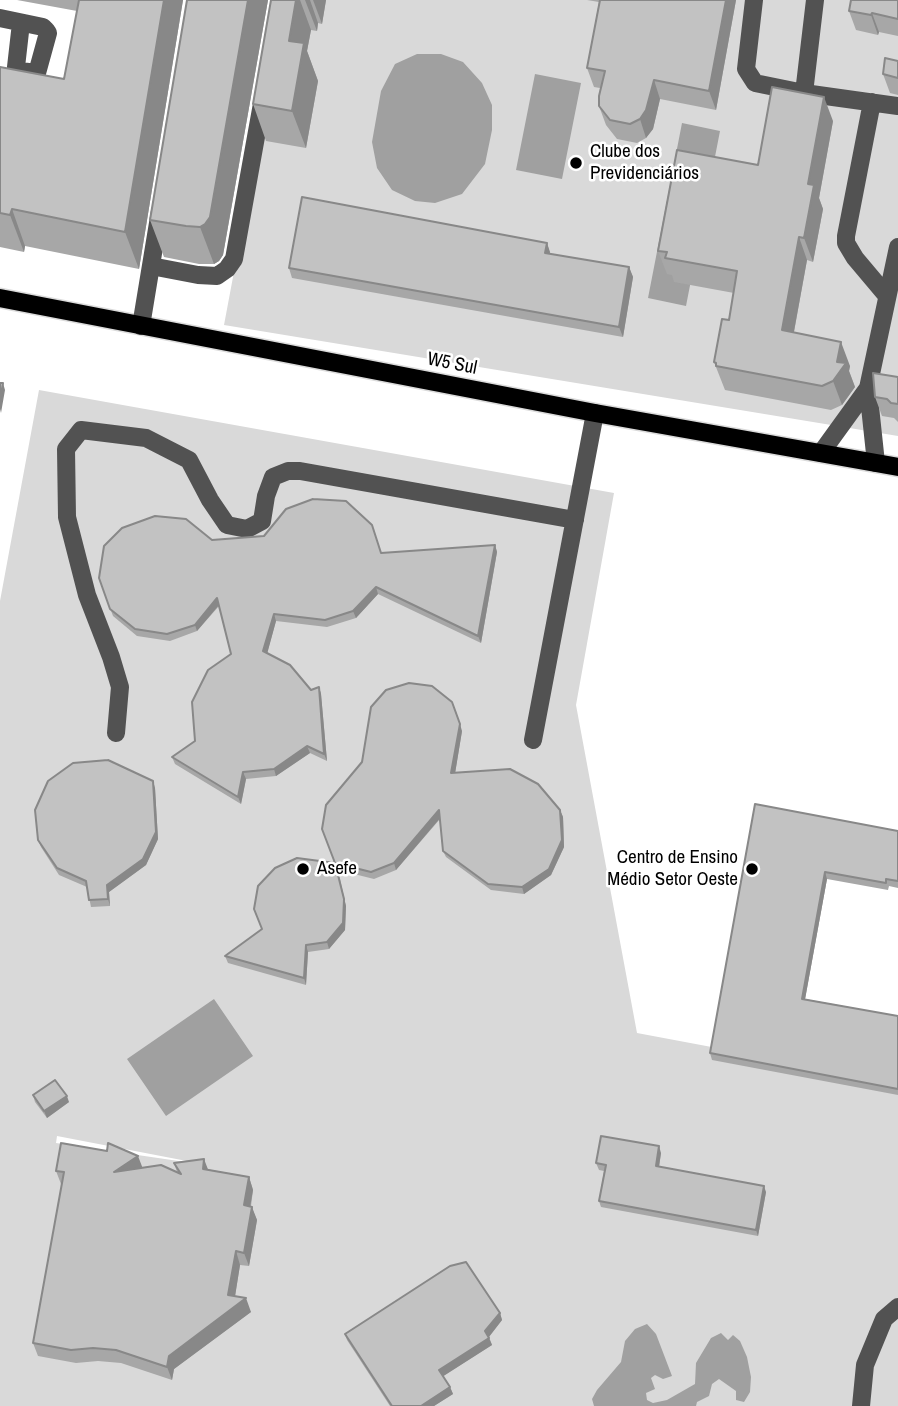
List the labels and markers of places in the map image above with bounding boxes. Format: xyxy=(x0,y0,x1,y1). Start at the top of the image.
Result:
place label: Clube dos Previdenciários xyxy=(590,141,699,185)
marker: Clube dos Previdenciários xyxy=(568,155,584,171)
place label: Centro de Ensino Médio Setor Oeste xyxy=(607,847,738,891)
place label: Asefe xyxy=(317,858,357,880)
marker: Asefe xyxy=(295,861,311,877)
marker: Centro de Ensino Médio Setor Oeste xyxy=(744,861,760,877)

